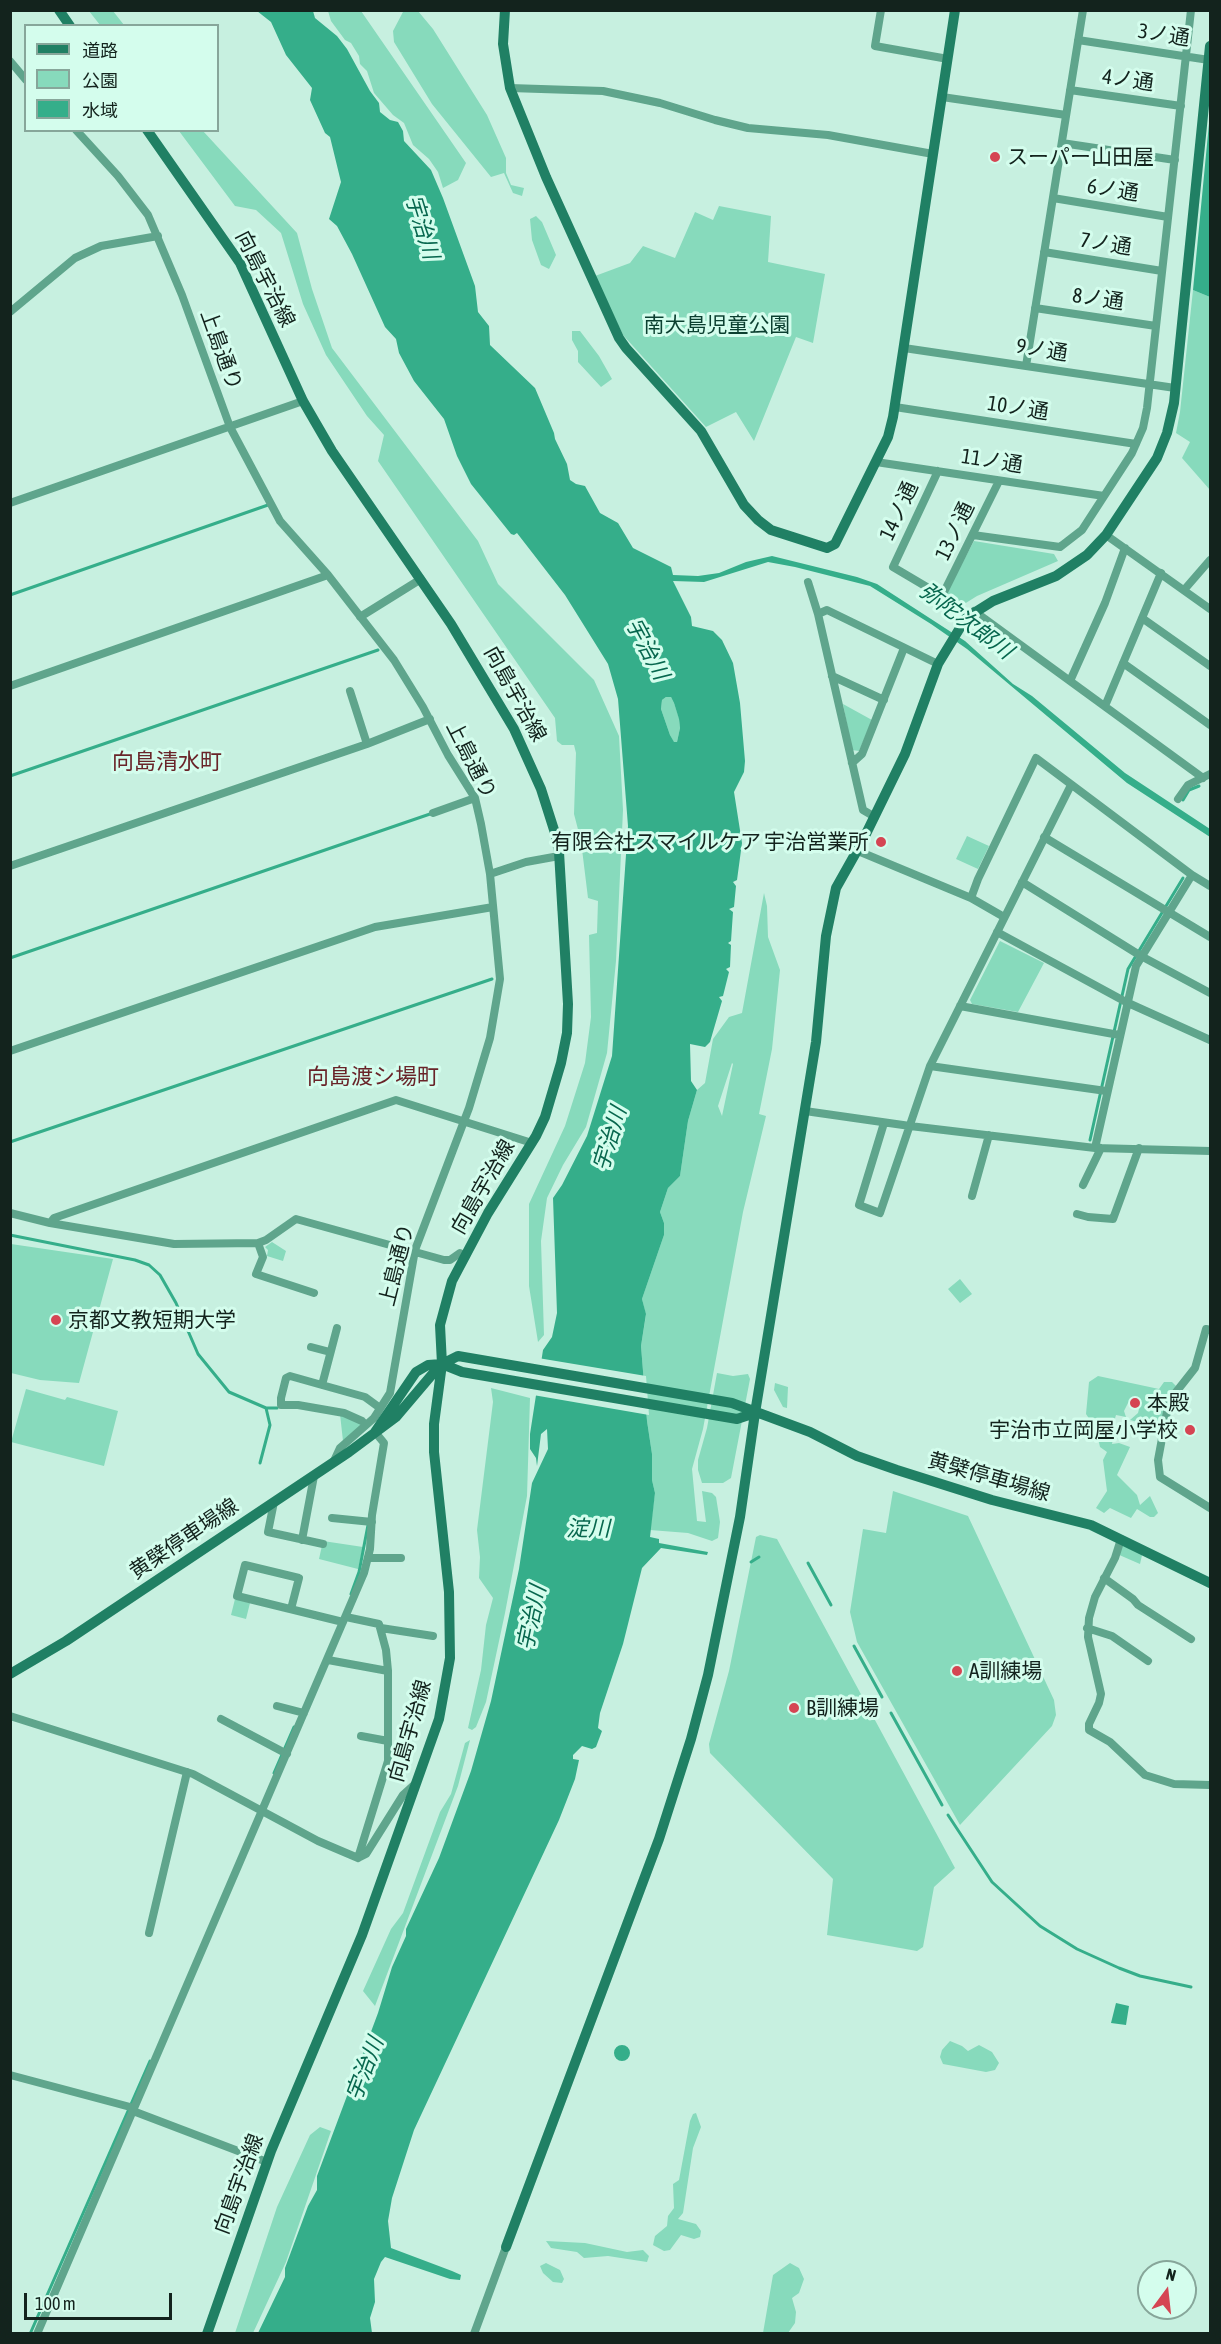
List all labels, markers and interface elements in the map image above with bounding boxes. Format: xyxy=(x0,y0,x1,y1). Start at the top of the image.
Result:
street label: 3ノ通 xyxy=(1136,18,1192,52)
legend xyxy=(24,24,219,132)
text: 道路 xyxy=(82,40,118,61)
street label: 4ノ通 xyxy=(1101,64,1155,96)
text: 公園 xyxy=(82,70,118,91)
text: 水域 xyxy=(82,100,118,121)
place label: スーパー山田屋 xyxy=(1007,144,1154,170)
marker: スーパー山田屋 xyxy=(988,150,1002,164)
street label: 6ノ通 xyxy=(1085,173,1141,207)
water label: 宇治川 xyxy=(400,192,444,262)
street label: 向島宇治線 xyxy=(230,227,300,331)
street label: 7ノ通 xyxy=(1078,227,1134,261)
street label: 8ノ通 xyxy=(1071,283,1125,315)
street label: 上島通り xyxy=(195,306,247,394)
park label: 南大島児童公園 xyxy=(644,312,790,338)
street label: 9ノ通 xyxy=(1014,333,1070,367)
street label: 10ノ通 xyxy=(986,391,1050,425)
street label: 11ノ通 xyxy=(960,444,1024,478)
street label: 14ノ通 xyxy=(875,478,923,544)
street label: 13ノ通 xyxy=(930,498,980,564)
water label: 弥陀次郎川 xyxy=(914,577,1018,665)
water label: 宇治川 xyxy=(620,614,674,684)
street label: 向島宇治線 xyxy=(479,642,551,746)
street label: 上島通り xyxy=(441,717,501,803)
district label: 向島清水町 xyxy=(112,749,222,775)
place label: 有限会社スマイルケア 宇治営業所 xyxy=(551,829,869,855)
marker: 有限会社スマイルケア 宇治営業所 xyxy=(874,835,888,849)
district label: 向島渡シ場町 xyxy=(307,1064,439,1090)
water label: 宇治川 xyxy=(588,1104,632,1174)
street label: 向島宇治線 xyxy=(446,1135,520,1239)
street label: 上島通り xyxy=(375,1221,419,1309)
place label: 京都文教短期大学 xyxy=(68,1307,236,1333)
marker: 京都文教短期大学 xyxy=(49,1313,63,1327)
place label: 本殿 xyxy=(1147,1390,1189,1416)
marker: 本殿 xyxy=(1128,1396,1142,1410)
place label: 宇治市立岡屋小学校 xyxy=(989,1417,1178,1443)
marker: 宇治市立岡屋小学校 xyxy=(1183,1423,1197,1437)
street label: 黄檗停車場線 xyxy=(925,1448,1053,1506)
street label: 黄檗停車場線 xyxy=(125,1493,243,1585)
water label: 淀川 xyxy=(566,1516,610,1542)
water label: 宇治川 xyxy=(512,1583,552,1653)
place label: A訓練場 xyxy=(969,1658,1042,1684)
marker: A訓練場 xyxy=(950,1664,964,1678)
street label: 向島宇治線 xyxy=(383,1677,437,1785)
place label: B訓練場 xyxy=(806,1695,879,1721)
marker: B訓練場 xyxy=(787,1701,801,1715)
water label: 宇治川 xyxy=(341,2033,389,2105)
street label: 向島宇治線 xyxy=(209,2130,269,2238)
north arrow xyxy=(1137,2260,1197,2320)
text: N xyxy=(1164,2265,1178,2284)
scale bar xyxy=(27,2281,176,2319)
text: 100 m xyxy=(35,2293,76,2314)

